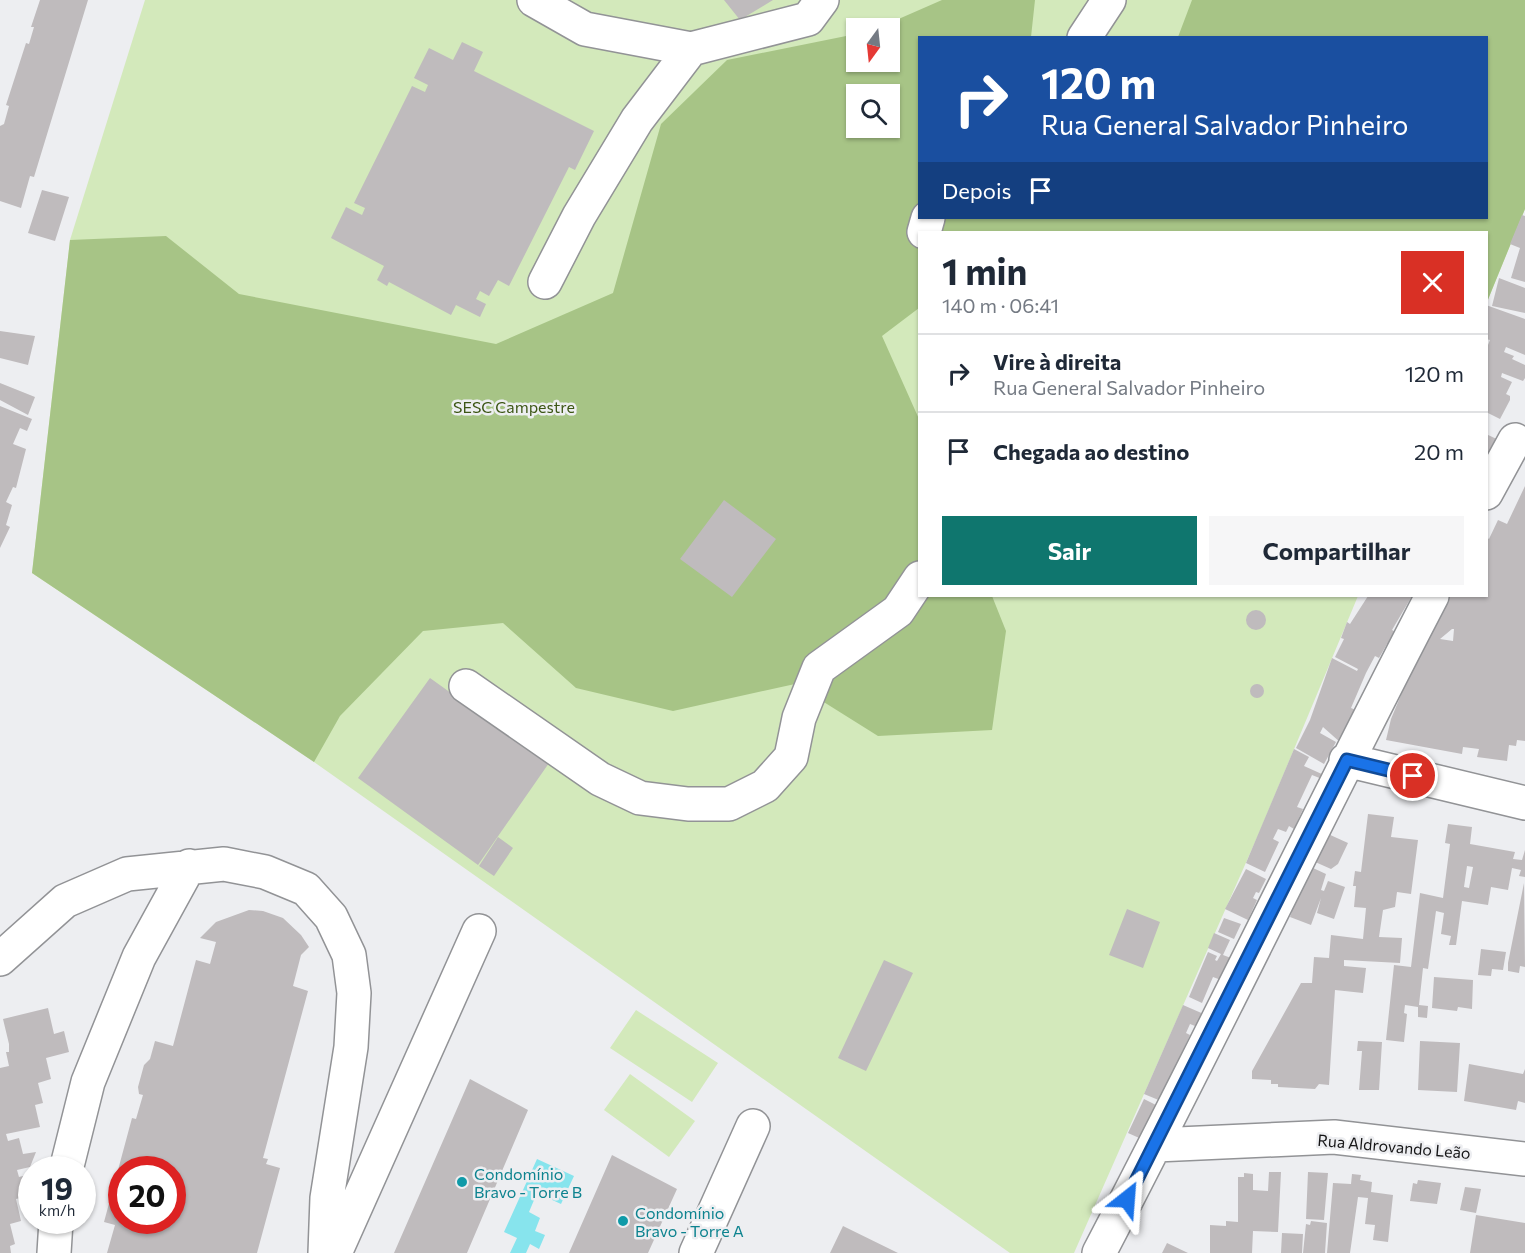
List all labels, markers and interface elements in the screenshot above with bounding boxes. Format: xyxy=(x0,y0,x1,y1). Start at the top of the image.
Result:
north arrow xyxy=(846,18,900,72)
map controls xyxy=(846,18,900,138)
text: 120 m xyxy=(1041,56,1156,108)
icon: right xyxy=(942,60,1020,138)
button: search xyxy=(846,84,900,138)
text: Rua General Salvador Pinheiro xyxy=(1041,108,1408,141)
icon: arrive xyxy=(1024,174,1057,207)
text: Depois xyxy=(942,177,1012,204)
text: 1 min xyxy=(942,248,1027,292)
button: close xyxy=(1401,251,1464,314)
text: 140 m · 06:41 xyxy=(942,293,1059,317)
text: Vire à direita xyxy=(993,348,1121,375)
icon: right xyxy=(942,357,975,390)
text: 120 m xyxy=(1405,360,1464,387)
text: Rua General Salvador Pinheiro xyxy=(993,375,1265,399)
park label: SESC Campestre xyxy=(453,397,575,416)
icon: arrive xyxy=(942,435,975,468)
text: Chegada ao destino xyxy=(993,438,1189,465)
text: 20 m xyxy=(1414,438,1464,465)
button: Sair xyxy=(942,516,1197,585)
button: Compartilhar xyxy=(1209,516,1464,585)
pin xyxy=(1387,750,1438,801)
icon: arrive xyxy=(1396,759,1429,792)
street label: Rua Aldrovando Leão xyxy=(1317,1130,1471,1162)
speed limit sign: 20 xyxy=(108,1156,186,1234)
place label: Condomínio Bravo - Torre B xyxy=(474,1164,582,1201)
position arrow xyxy=(1095,1167,1159,1231)
text: 19 xyxy=(41,1169,73,1206)
marker: Condomínio Bravo - Torre B xyxy=(455,1175,469,1189)
text: km/h xyxy=(39,1201,75,1219)
place label: Condomínio Bravo - Torre A xyxy=(635,1203,744,1240)
marker: Condomínio Bravo - Torre A xyxy=(616,1214,630,1228)

